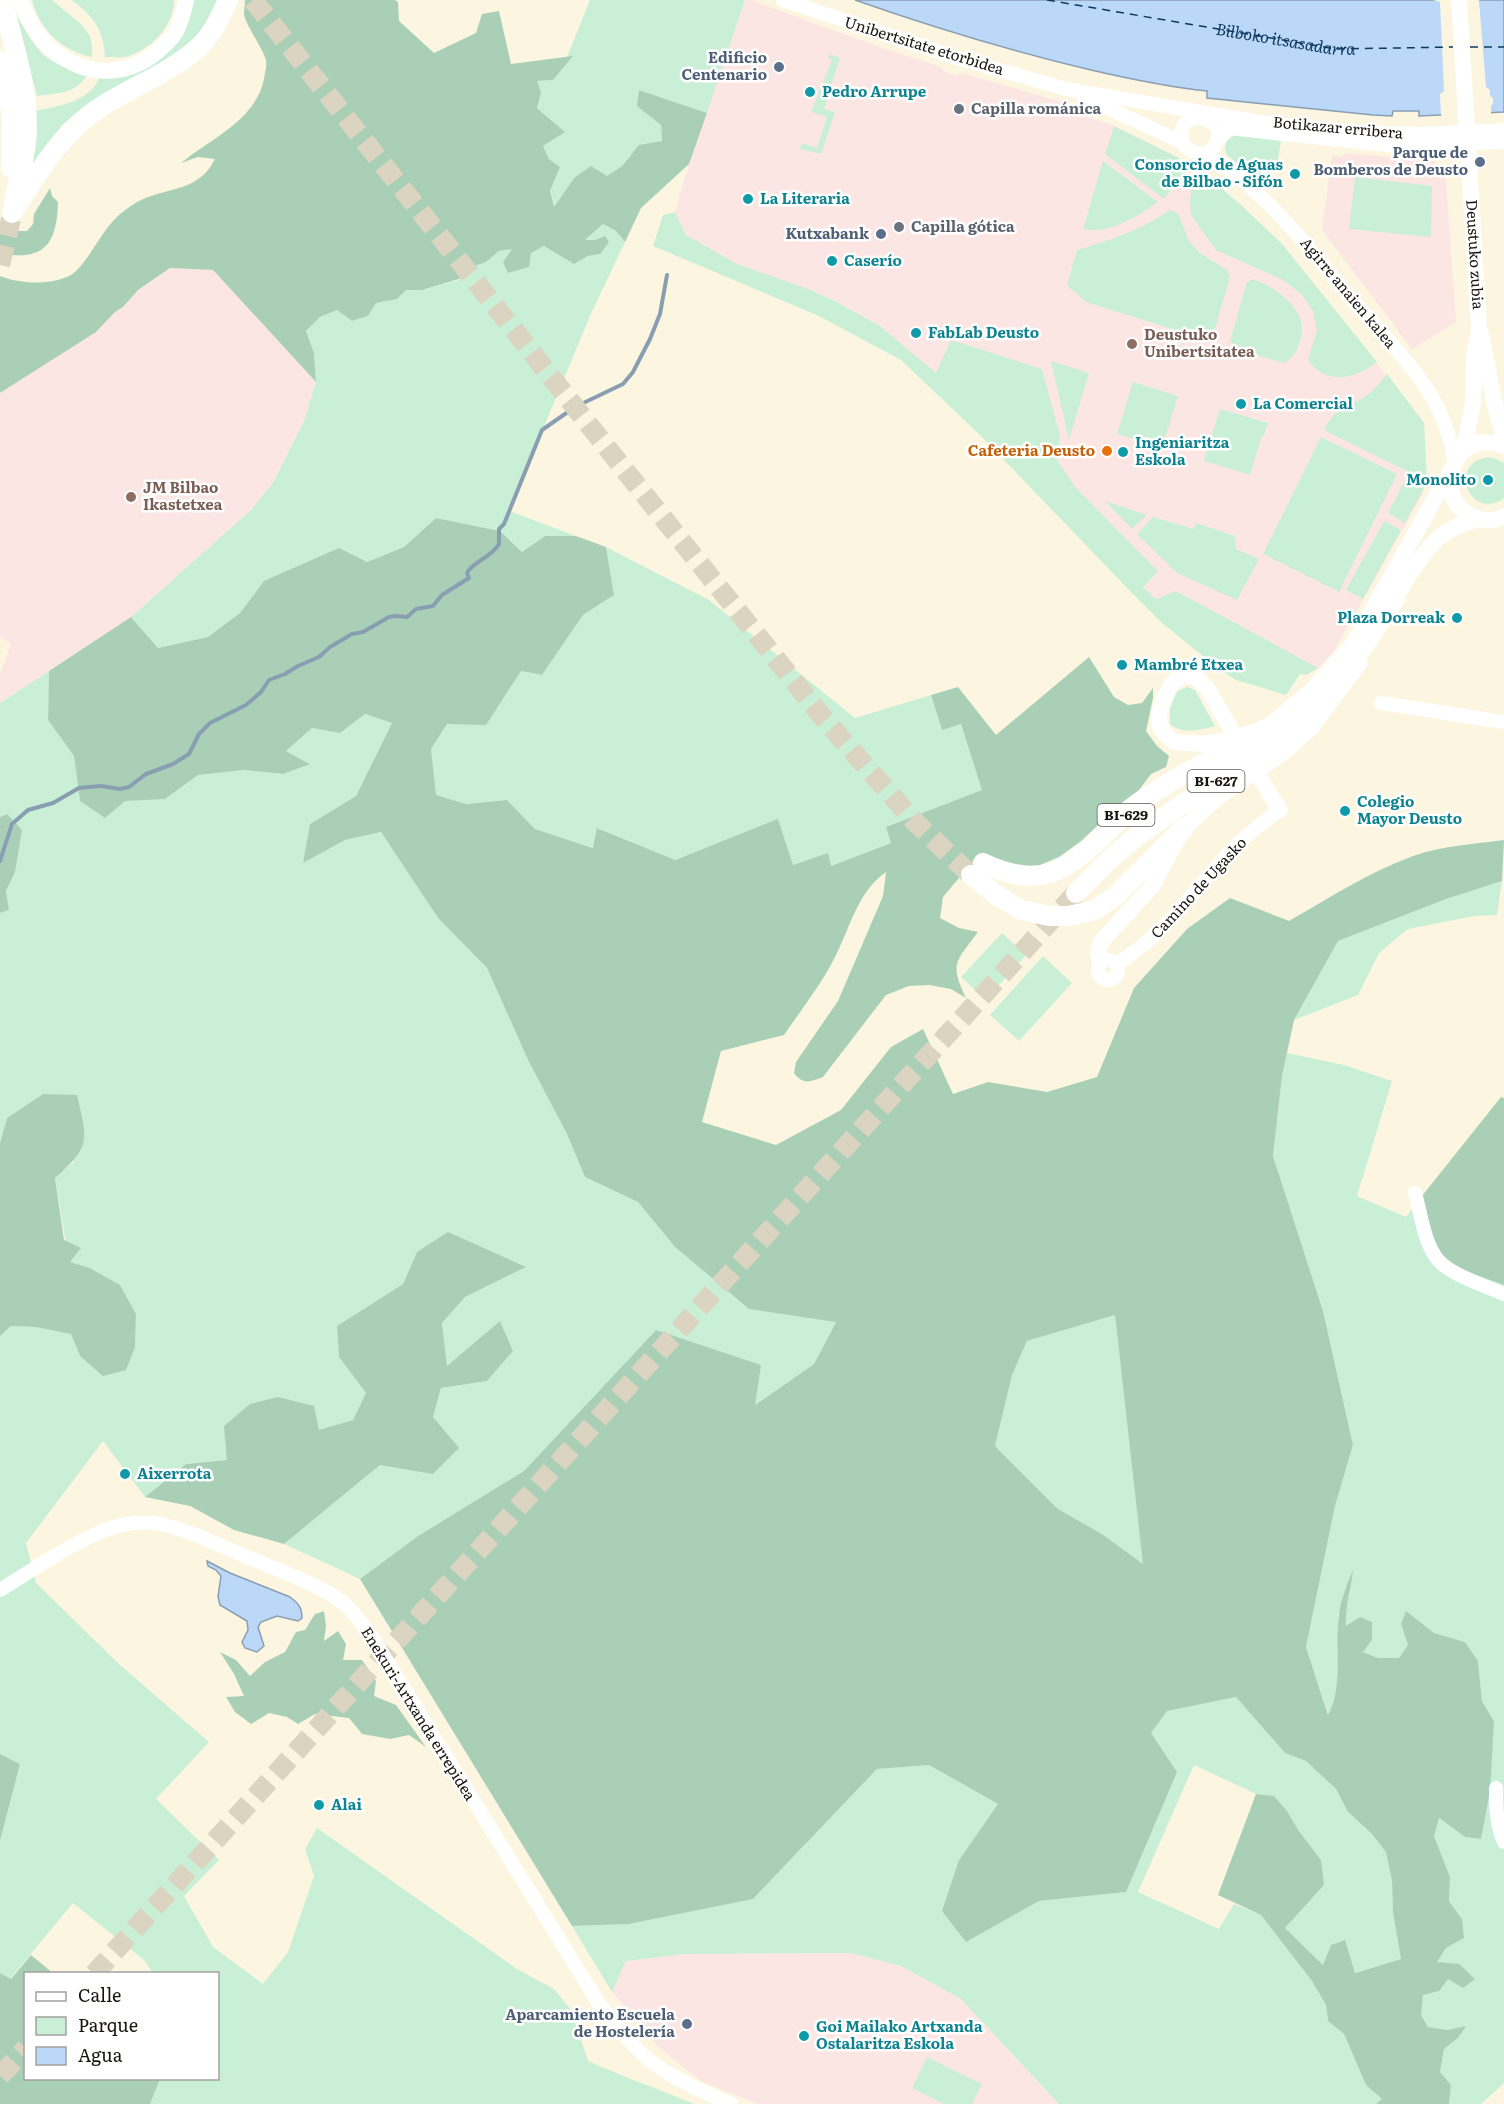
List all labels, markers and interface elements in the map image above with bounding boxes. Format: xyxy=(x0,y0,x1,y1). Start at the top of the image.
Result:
street label: Unibertsitate etorbidea xyxy=(842,9,1008,80)
water label: Bilboko itsasadarra xyxy=(1214,16,1356,60)
place label: Edificio Centenario xyxy=(682,45,767,85)
marker: Edificio Centenario xyxy=(772,60,786,74)
place label: Pedro Arrupe xyxy=(822,79,927,102)
marker: Pedro Arrupe xyxy=(803,85,817,99)
place label: Capilla románica xyxy=(971,96,1102,119)
marker: Capilla románica xyxy=(952,102,966,116)
street label: Botikazar erribera xyxy=(1272,109,1405,144)
place label: Parque de Bomberos de Deusto xyxy=(1313,140,1469,180)
place label: Consorcio de Aguas de Bilbao - Sifón xyxy=(1134,152,1284,192)
marker: Parque de Bomberos de Deusto xyxy=(1473,155,1487,169)
marker: Consorcio de Aguas de Bilbao - Sifón xyxy=(1288,167,1302,181)
place label: La Literaria xyxy=(760,186,850,209)
marker: La Literaria xyxy=(741,192,755,206)
street label: Deustuko zubia xyxy=(1461,199,1491,311)
place label: Capilla gótica xyxy=(911,214,1015,237)
marker: Capilla gótica xyxy=(892,220,906,234)
place label: Kutxabank xyxy=(785,221,870,244)
marker: Kutxabank xyxy=(874,227,888,241)
street label: Agirre anaien kalea xyxy=(1296,232,1403,353)
place label: Caserío xyxy=(844,248,902,271)
marker: Caserío xyxy=(825,254,839,268)
place label: FabLab Deusto xyxy=(928,320,1039,343)
place label: Deustuko Unibertsitatea xyxy=(1144,322,1255,362)
marker: FabLab Deusto xyxy=(909,326,923,340)
marker: Deustuko Unibertsitatea xyxy=(1125,337,1139,351)
place label: La Comercial xyxy=(1253,391,1354,414)
marker: La Comercial xyxy=(1234,397,1248,411)
place label: Ingeniaritza Eskola xyxy=(1135,430,1230,470)
place label: Cafeteria Deusto xyxy=(968,438,1095,461)
marker: Cafeteria Deusto xyxy=(1100,444,1114,458)
marker: Ingeniaritza Eskola xyxy=(1116,445,1130,459)
place label: Monolito xyxy=(1406,467,1476,490)
marker: Monolito xyxy=(1481,473,1495,487)
place label: JM Bilbao Ikastetxea xyxy=(143,475,223,515)
marker: JM Bilbao Ikastetxea xyxy=(124,490,138,504)
place label: Plaza Dorreak xyxy=(1337,605,1446,628)
marker: Plaza Dorreak xyxy=(1450,611,1464,625)
place label: Mambré Etxea xyxy=(1134,652,1243,675)
marker: Mambré Etxea xyxy=(1115,658,1129,672)
road number: BI-627 xyxy=(1188,770,1244,792)
place label: Colegio Mayor Deusto xyxy=(1357,789,1462,829)
road number: BI-629 xyxy=(1098,804,1154,826)
marker: Colegio Mayor Deusto xyxy=(1338,804,1352,818)
street label: Camino de Ugasko xyxy=(1145,831,1251,943)
place label: Aixerrota xyxy=(137,1461,212,1484)
marker: Aixerrota xyxy=(118,1467,132,1481)
street label: Enekuri-Artxanda errepidea xyxy=(356,1622,483,1805)
place label: Alai xyxy=(331,1792,362,1815)
marker: Alai xyxy=(312,1798,326,1812)
legend xyxy=(24,1972,219,2080)
text: Calle xyxy=(78,1981,121,2008)
place label: Aparcamiento Escuela de Hostelería xyxy=(505,2002,675,2042)
text: Parque xyxy=(78,2011,138,2038)
place label: Goi Mailako Artxanda Ostalaritza Eskola xyxy=(816,2014,983,2054)
marker: Aparcamiento Escuela de Hostelería xyxy=(680,2017,694,2031)
marker: Goi Mailako Artxanda Ostalaritza Eskola xyxy=(797,2029,811,2043)
text: Agua xyxy=(78,2041,123,2068)

